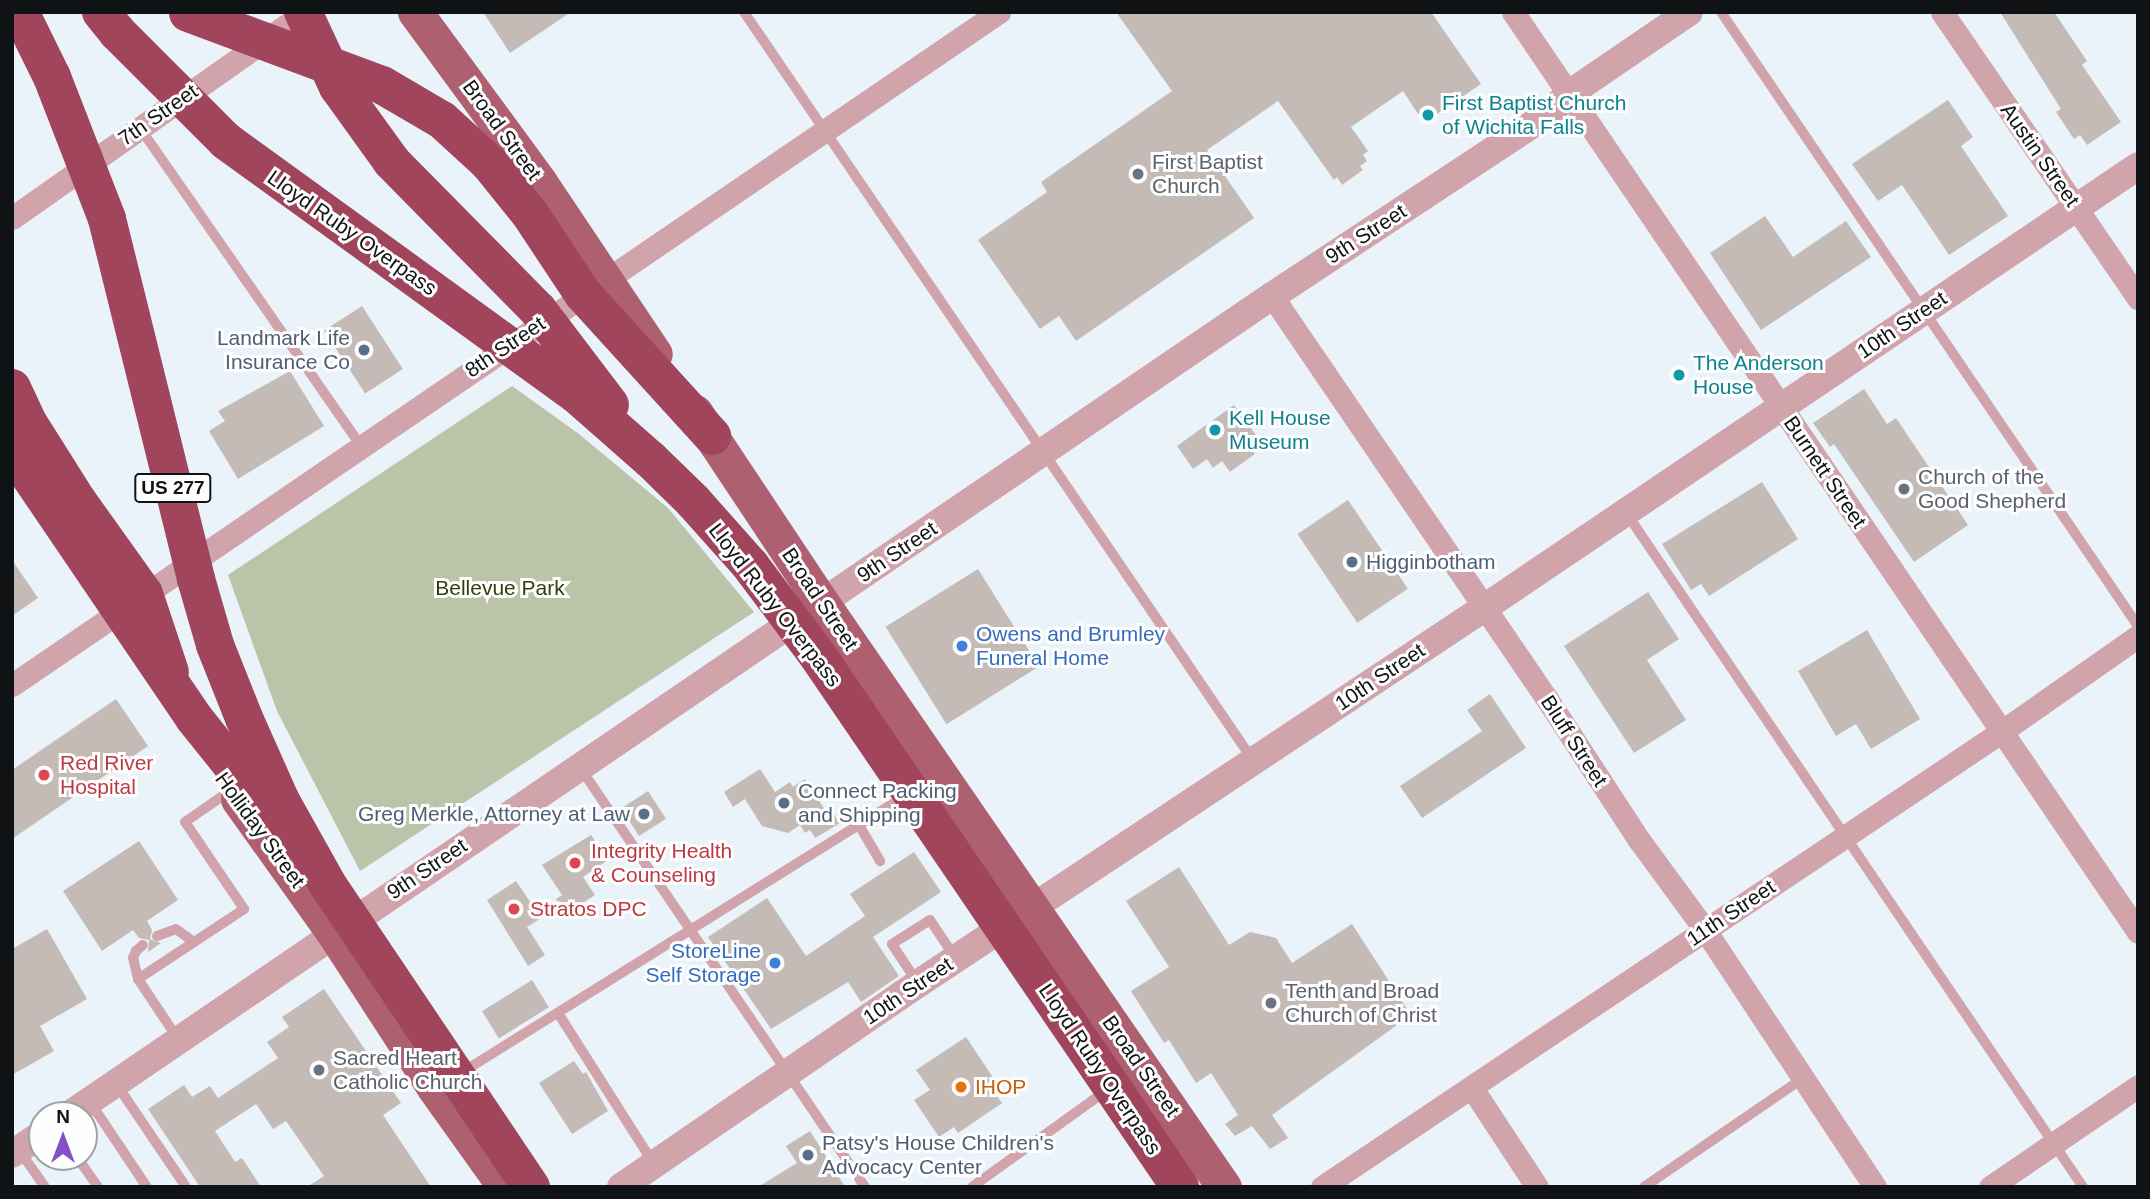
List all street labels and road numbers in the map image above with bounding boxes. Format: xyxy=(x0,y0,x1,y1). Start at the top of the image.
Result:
street label: Broad Street xyxy=(457,75,547,185)
street label: 7th Street xyxy=(113,79,203,151)
street label: Austin Street xyxy=(1995,99,2085,211)
street label: Lloyd Ruby Overpass xyxy=(263,165,441,301)
street label: 9th Street xyxy=(1321,199,1411,269)
street label: 10th Street xyxy=(1852,286,1952,364)
street label: 8th Street xyxy=(460,311,550,383)
street label: Burnett Street xyxy=(1778,411,1872,533)
road number: US 277 xyxy=(133,472,213,503)
street label: 9th Street xyxy=(852,516,942,588)
street label: Lloyd Ruby Overpass xyxy=(703,518,847,692)
street label: Broad Street xyxy=(777,543,863,655)
street label: 10th Street xyxy=(1330,638,1430,716)
street label: Bluff Street xyxy=(1535,691,1613,791)
street label: Holliday Street xyxy=(210,767,310,893)
street label: 9th Street xyxy=(382,833,472,905)
street label: 11th Street xyxy=(1682,874,1780,952)
street label: 10th Street xyxy=(858,952,958,1030)
street label: Lloyd Ruby Overpass xyxy=(1033,979,1167,1159)
street label: Broad Street xyxy=(1097,1010,1185,1122)

